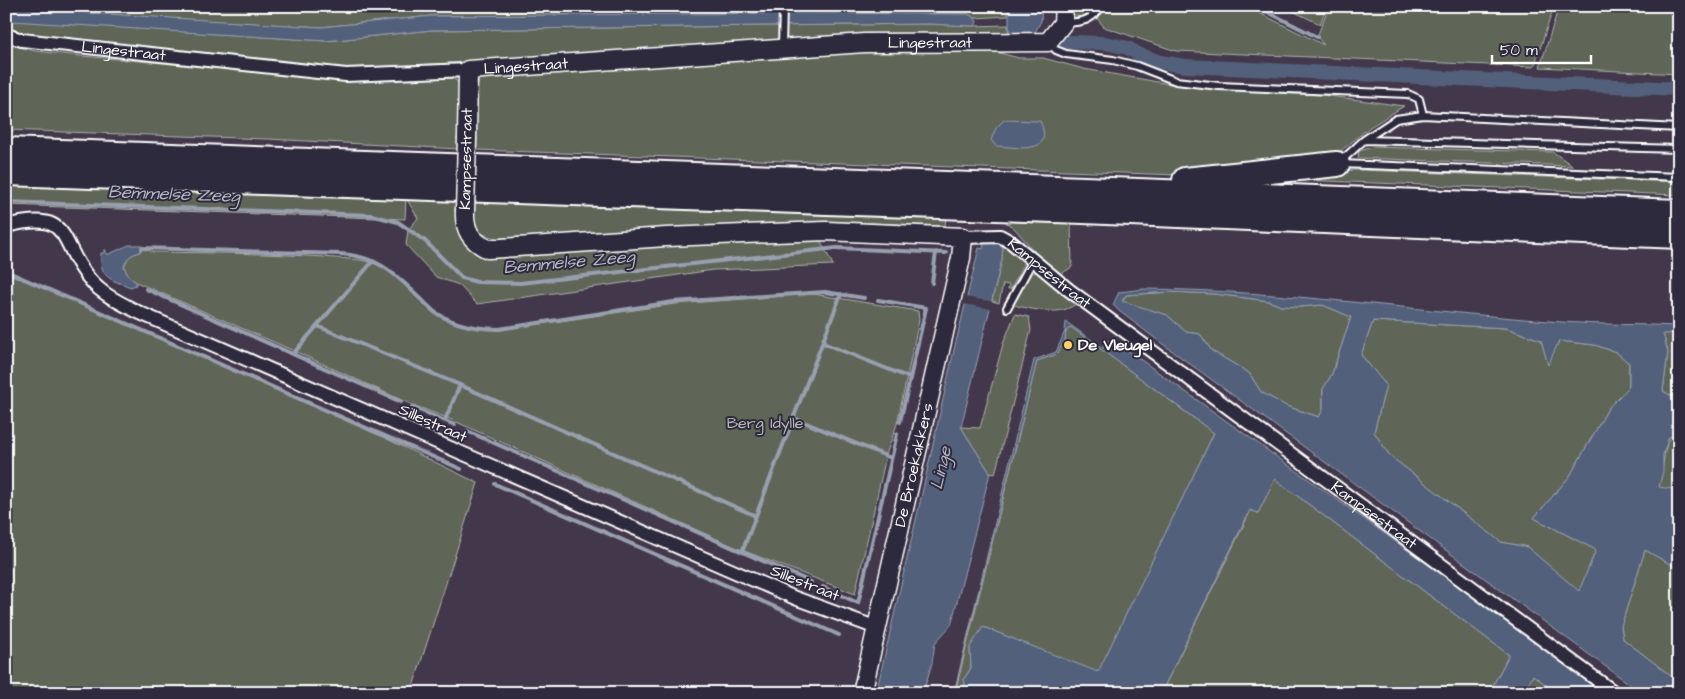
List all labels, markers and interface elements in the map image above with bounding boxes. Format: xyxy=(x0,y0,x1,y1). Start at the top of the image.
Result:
street label: Lingestraat xyxy=(888,31,973,55)
scale bar xyxy=(1492,32,1591,64)
street label: Lingestraat xyxy=(80,36,167,67)
text: 50 m xyxy=(1500,40,1538,61)
street label: Lingestraat xyxy=(483,52,569,80)
street label: Kampsestraat xyxy=(454,107,478,210)
water label: Bemmelse Zeeg xyxy=(108,179,242,210)
street label: Kampsestraat xyxy=(1003,233,1096,314)
water label: Bemmelse Zeeg xyxy=(502,244,638,281)
place label: De Vleugel xyxy=(1078,334,1153,358)
marker: De Vleugel xyxy=(1062,339,1074,351)
street label: Sillestraat xyxy=(395,398,471,448)
street label: De Broekakkers xyxy=(889,401,939,529)
park label: Berg Idylle xyxy=(727,412,804,435)
water label: Linge xyxy=(924,443,959,492)
street label: Kampsestraat xyxy=(1327,476,1422,555)
street label: Sillestraat xyxy=(767,559,843,607)

